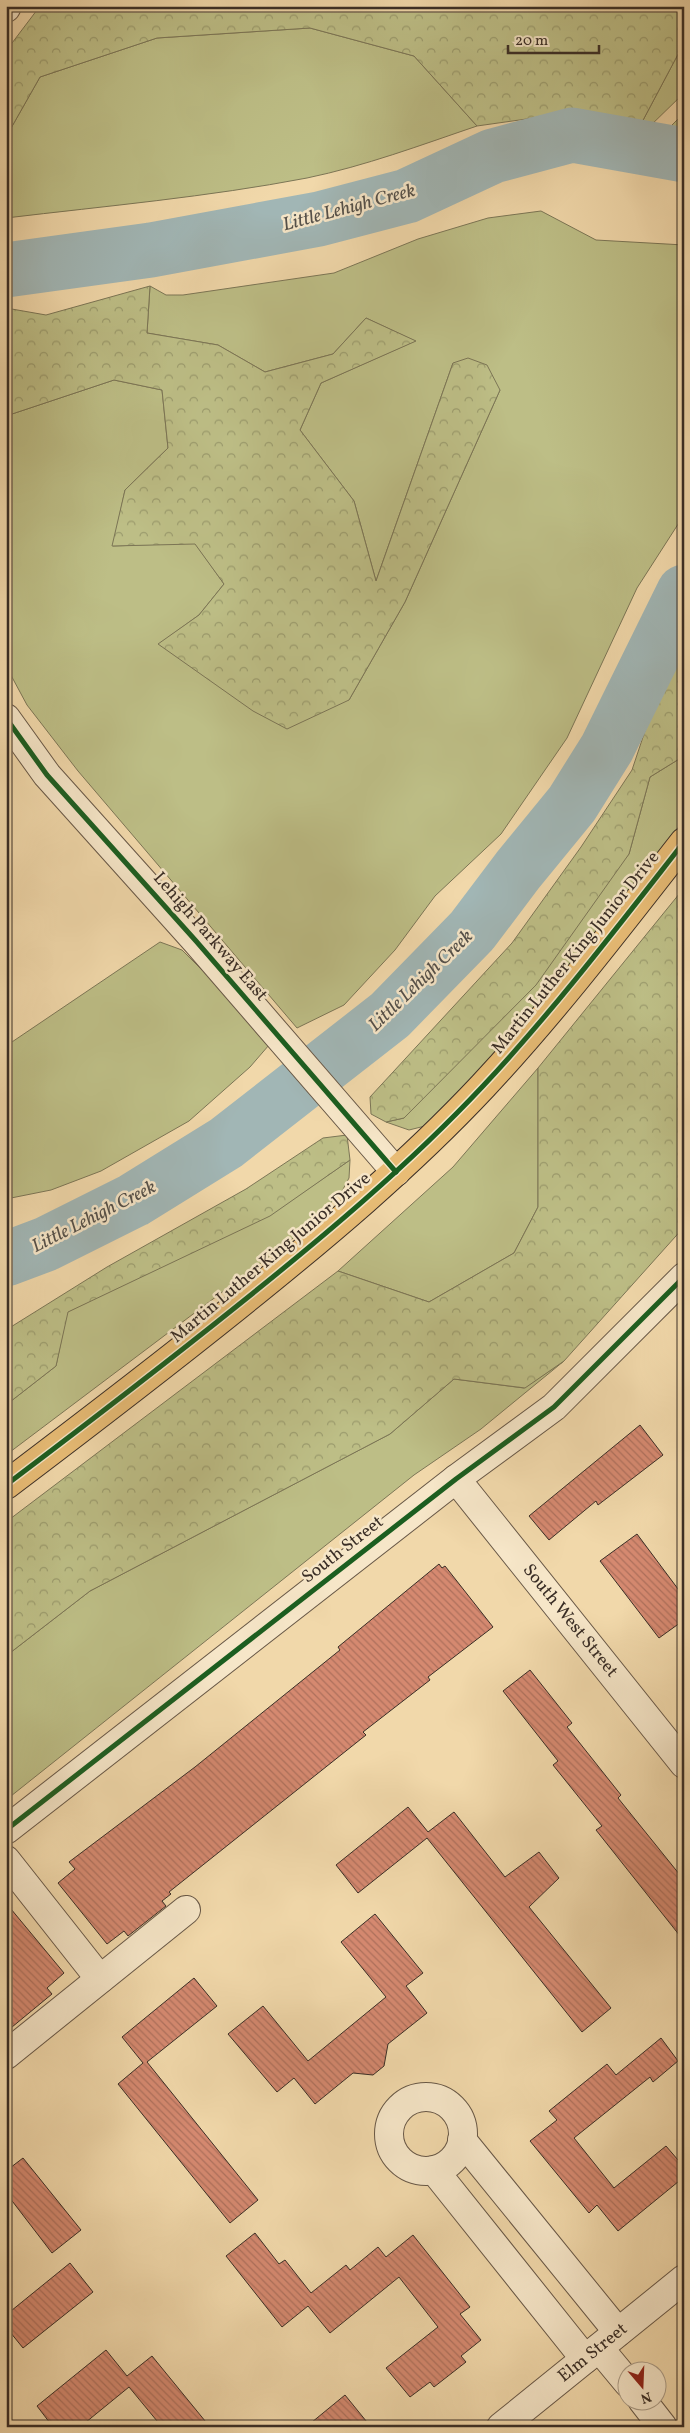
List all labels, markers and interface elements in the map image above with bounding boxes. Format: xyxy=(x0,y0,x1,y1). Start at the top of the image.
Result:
scale bar xyxy=(508,22,599,54)
text: 20 m xyxy=(515,31,548,52)
water label: Little Lehigh Creek xyxy=(280,178,418,238)
street label: Martin Luther King Junior Drive xyxy=(486,846,666,1060)
street label: Lehigh Parkway East xyxy=(147,867,273,1007)
water label: Little Lehigh Creek xyxy=(363,924,479,1038)
street label: Martin Luther King Junior Drive xyxy=(166,1167,376,1349)
water label: Little Lehigh Creek xyxy=(27,1174,161,1260)
street label: South Street xyxy=(297,1510,389,1590)
street label: South West Street xyxy=(516,1559,624,1683)
street label: Elm Street xyxy=(553,2317,633,2389)
north arrow xyxy=(618,2360,668,2410)
text: N xyxy=(638,2386,654,2408)

